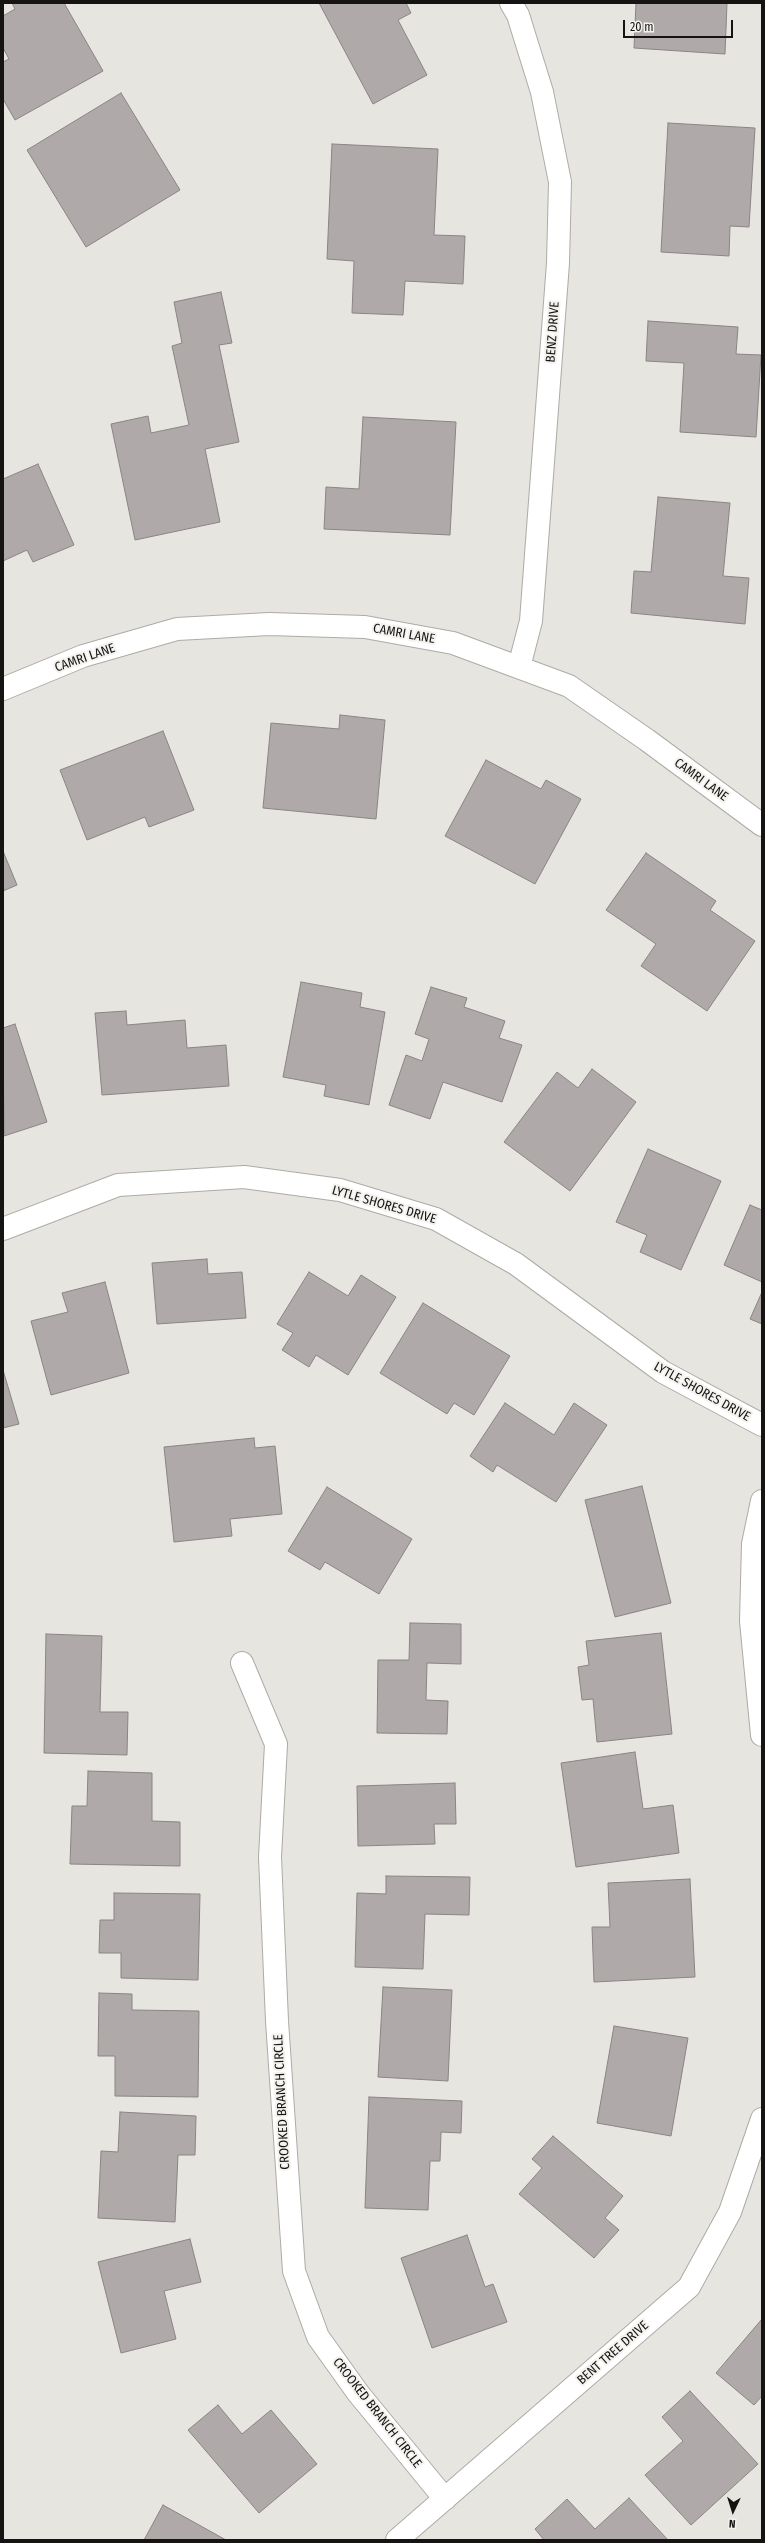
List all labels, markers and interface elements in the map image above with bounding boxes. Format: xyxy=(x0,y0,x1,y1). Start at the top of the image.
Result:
scale bar xyxy=(625,12,735,38)
text: 20 m xyxy=(630,20,654,34)
street label: BENZ DRIVE xyxy=(543,301,563,363)
street label: CAMRI LANE xyxy=(372,621,436,647)
street label: CAMRI LANE xyxy=(53,640,117,676)
street label: CAMRI LANE xyxy=(671,755,731,805)
street label: LYTLE SHORES DRIVE xyxy=(330,1183,438,1227)
street label: LYTLE SHORES DRIVE xyxy=(651,1359,753,1425)
street label: CROOKED BRANCH CIRCLE xyxy=(271,2034,293,2170)
street label: BENT TREE DRIVE xyxy=(574,2318,652,2388)
street label: CROOKED BRANCH CIRCLE xyxy=(329,2355,425,2471)
north arrow xyxy=(713,2491,753,2531)
text: N xyxy=(728,2517,736,2530)

